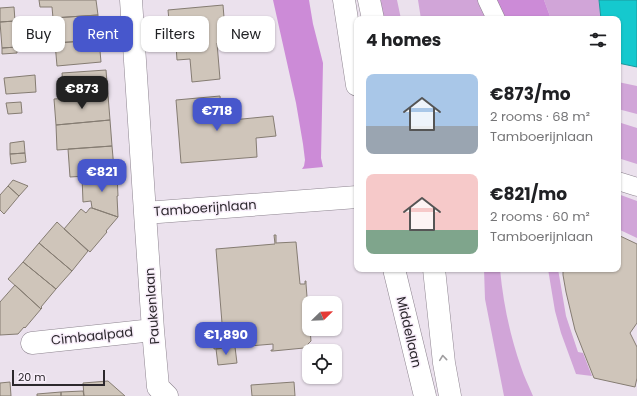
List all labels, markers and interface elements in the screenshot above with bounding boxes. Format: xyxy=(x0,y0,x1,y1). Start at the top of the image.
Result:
chip: Buy xyxy=(12,16,65,52)
chip: Rent xyxy=(73,16,133,52)
chip: Filters xyxy=(141,16,209,52)
chip: New xyxy=(217,16,275,52)
text: 4 homes xyxy=(366,28,441,52)
icon: filters xyxy=(587,29,609,51)
pin: €873 xyxy=(58,76,106,110)
text: €873 xyxy=(65,79,99,98)
text: €873/mo xyxy=(490,82,570,106)
icon: home xyxy=(398,90,446,138)
pin: €718 xyxy=(193,98,241,132)
text: €718 xyxy=(202,101,232,120)
text: 2 rooms · 68 m² xyxy=(490,107,590,126)
text: Tamboerijnlaan xyxy=(490,127,593,146)
pin: €821 xyxy=(78,159,126,193)
text: €821 xyxy=(86,162,118,181)
text: €821/mo xyxy=(490,182,567,206)
icon: home xyxy=(398,190,446,238)
street label: Tamboerijnlaan xyxy=(153,195,257,221)
text: 2 rooms · 60 m² xyxy=(490,207,590,226)
text: Tamboerijnlaan xyxy=(490,227,593,246)
street label: Paukenlaan xyxy=(140,267,164,345)
street label: Middellaan xyxy=(392,295,426,369)
north arrow xyxy=(302,296,342,336)
map controls xyxy=(302,296,342,384)
street label: Cimbaalpad xyxy=(50,322,134,350)
pin: €1,890 xyxy=(193,322,259,356)
text: €1,890 xyxy=(204,325,248,344)
button: locate xyxy=(302,344,342,384)
one-way arrow xyxy=(439,355,448,361)
scale bar xyxy=(12,368,105,387)
text: 20 m xyxy=(18,369,46,385)

